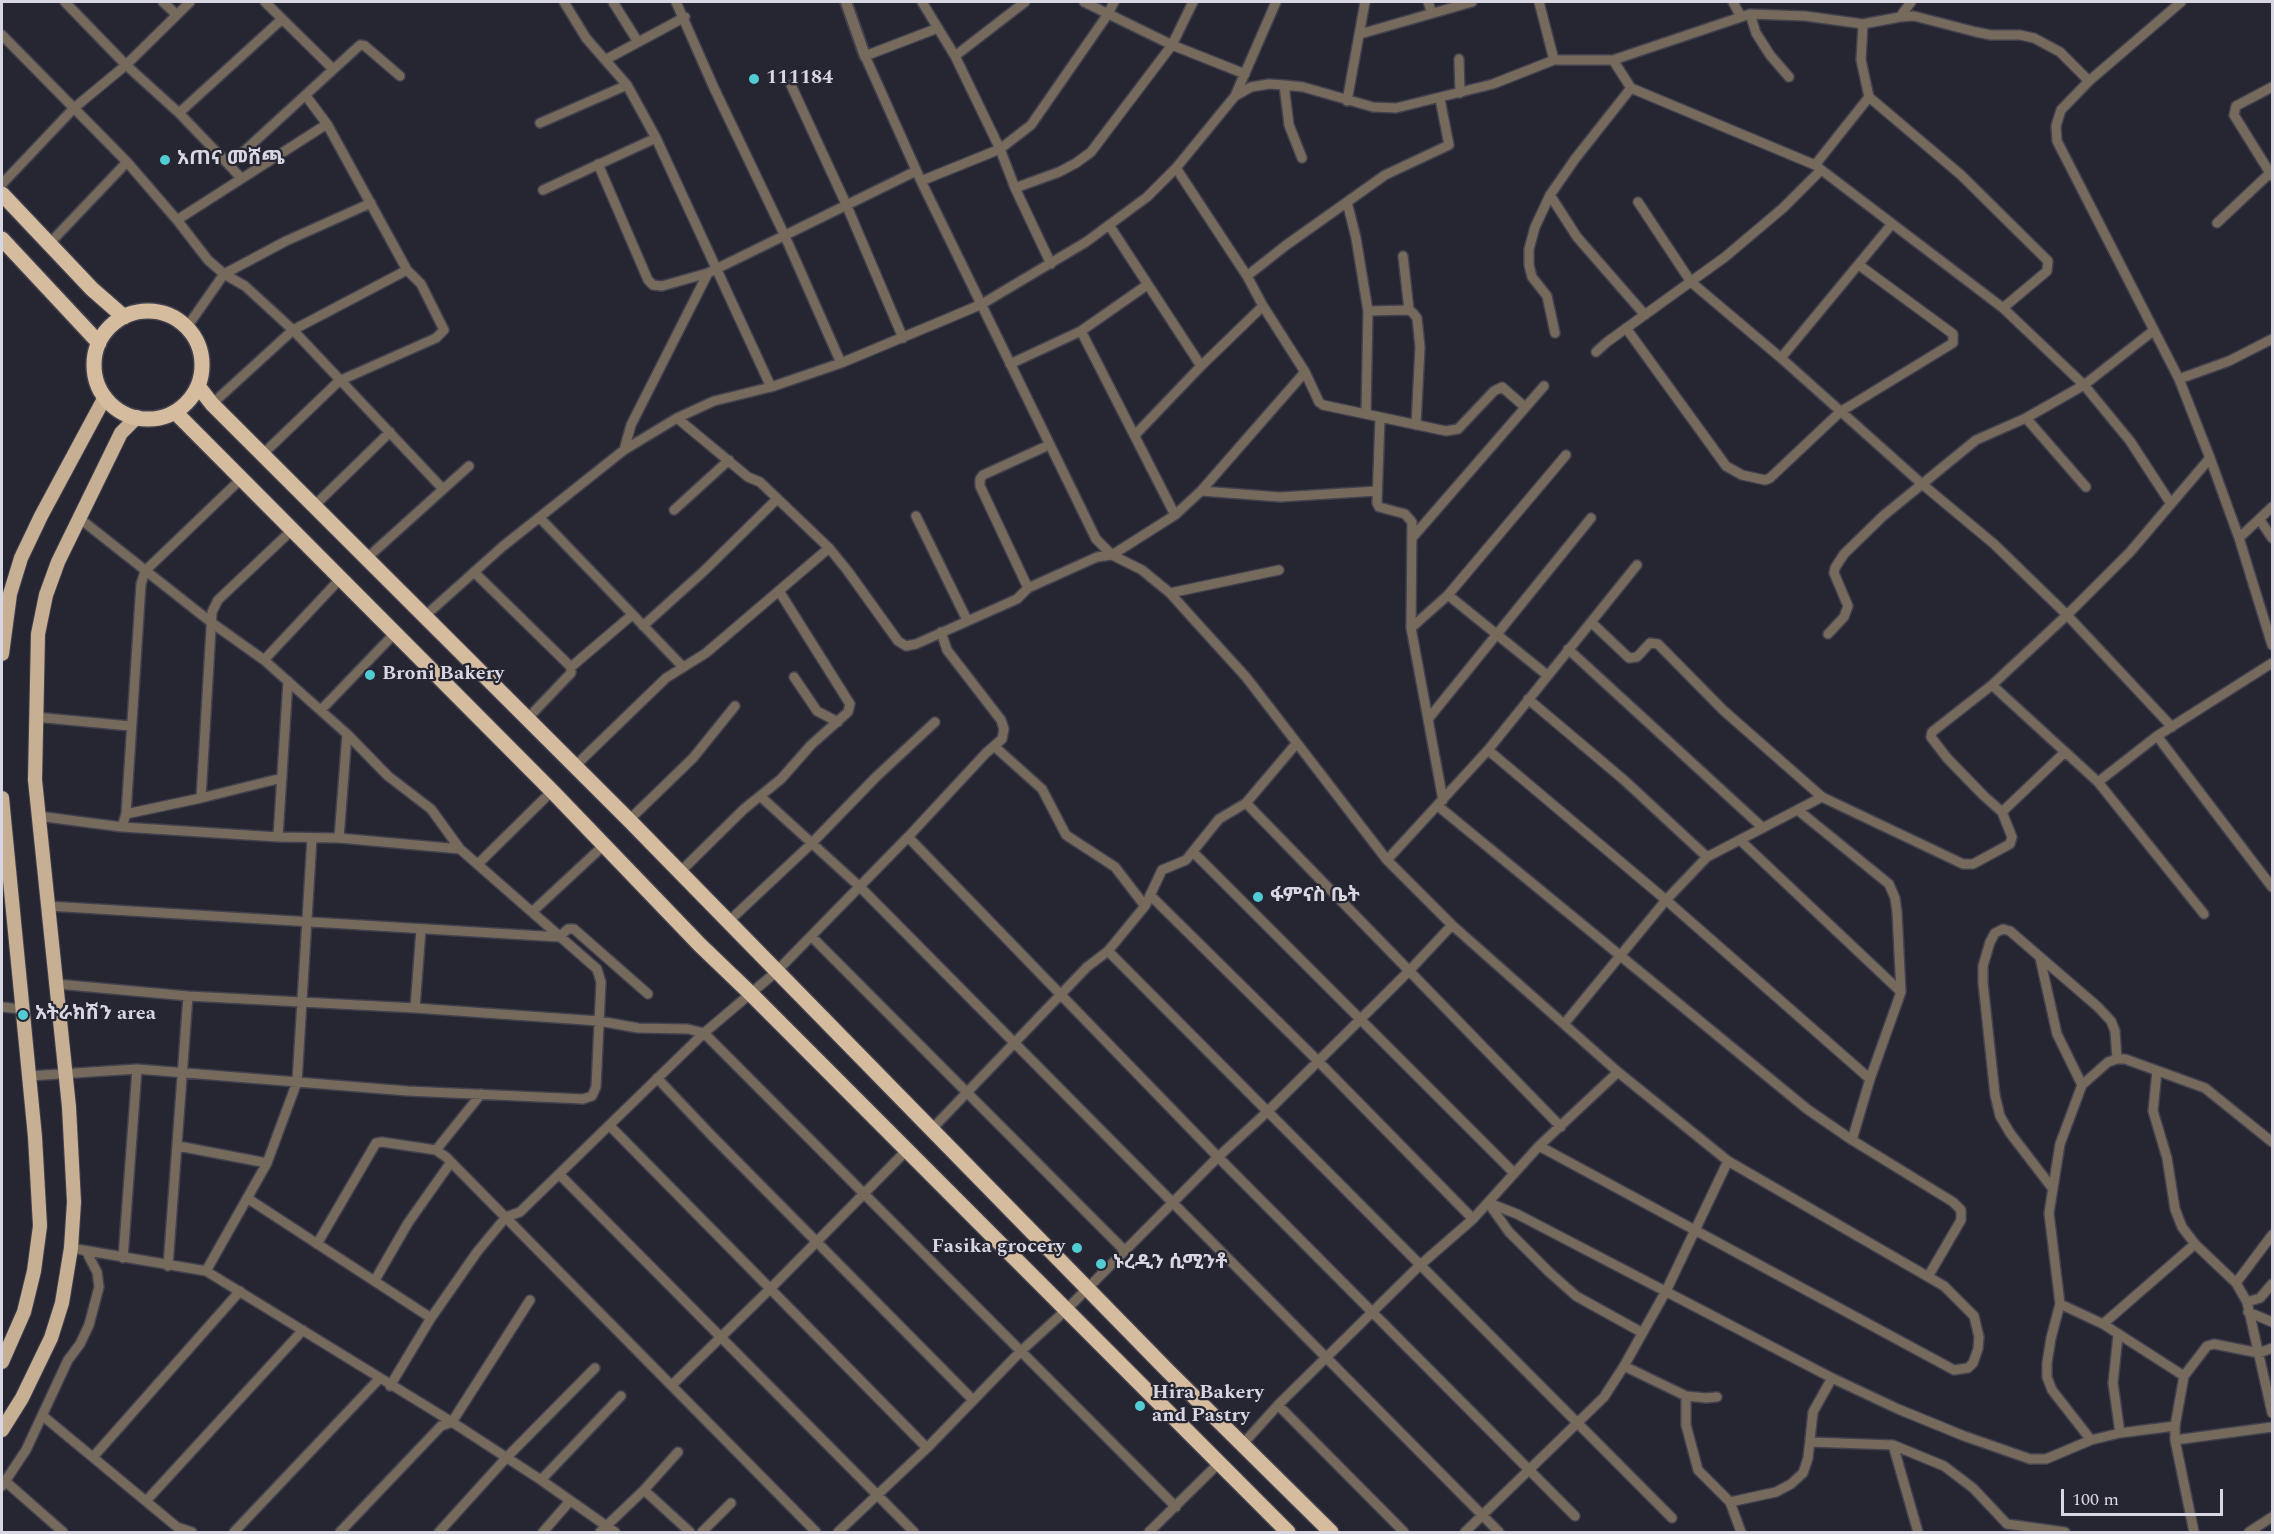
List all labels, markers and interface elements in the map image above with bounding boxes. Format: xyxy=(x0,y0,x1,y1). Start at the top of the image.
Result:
place label: 111184 xyxy=(766,67,833,91)
marker: 111184 xyxy=(747,72,761,86)
place label: አጠና መሸጫ xyxy=(177,148,285,172)
marker: አጠና መሸጫ xyxy=(158,153,172,167)
place label: Broni Bakery xyxy=(382,663,504,687)
marker: Broni Bakery xyxy=(363,668,377,682)
place label: ፋምናስ ቤት xyxy=(1270,885,1360,909)
marker: ፋምናስ ቤት xyxy=(1251,890,1265,904)
place label: አትራክሽን area xyxy=(35,1003,156,1027)
marker: አትራክሽን area xyxy=(16,1008,30,1022)
place label: Fasika grocery xyxy=(932,1236,1065,1260)
marker: Fasika grocery xyxy=(1070,1241,1084,1255)
place label: ኑረዲን ሲሚንቶ xyxy=(1113,1252,1228,1276)
marker: ኑረዲን ሲሚንቶ xyxy=(1094,1257,1108,1271)
place label: Hira Bakery and Pastry xyxy=(1152,1382,1264,1429)
marker: Hira Bakery and Pastry xyxy=(1133,1399,1147,1413)
scale bar xyxy=(2064,1477,2226,1515)
text: 100 m xyxy=(2072,1486,2119,1513)

